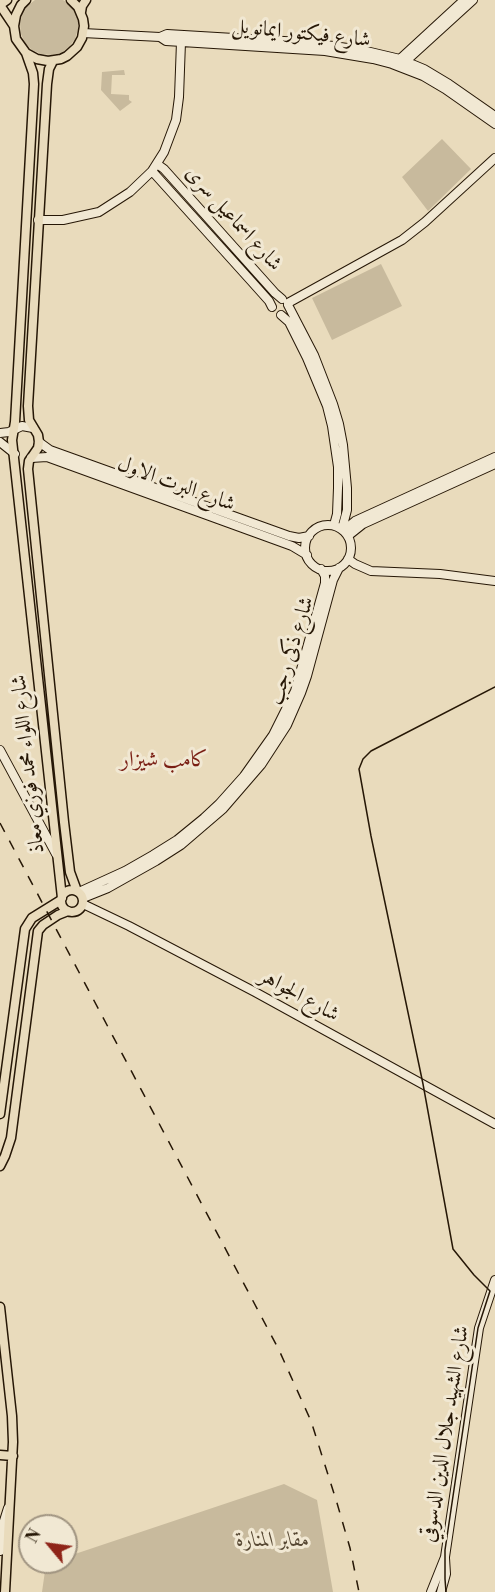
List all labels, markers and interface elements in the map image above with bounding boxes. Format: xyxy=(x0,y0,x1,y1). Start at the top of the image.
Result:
street label: شارع فيكتور ايمانويل xyxy=(230,14,372,54)
street label: شارع اسماعيل سرى xyxy=(179,161,287,277)
street label: شارع البرت الاول xyxy=(114,452,238,518)
street label: شارع ذكى رجب xyxy=(264,594,320,708)
street label: شارع اللواء محمد فوزي معاذ xyxy=(7,673,51,855)
district label: كامب شيزار xyxy=(120,748,208,774)
street label: شارع الجواهر xyxy=(255,964,343,1028)
street label: شارع الشهيد جلال الدين الدسوقي xyxy=(416,1324,476,1544)
north arrow xyxy=(18,1514,78,1574)
text: N xyxy=(22,1526,46,1547)
park label: مقابر المنارة xyxy=(236,1528,310,1554)

